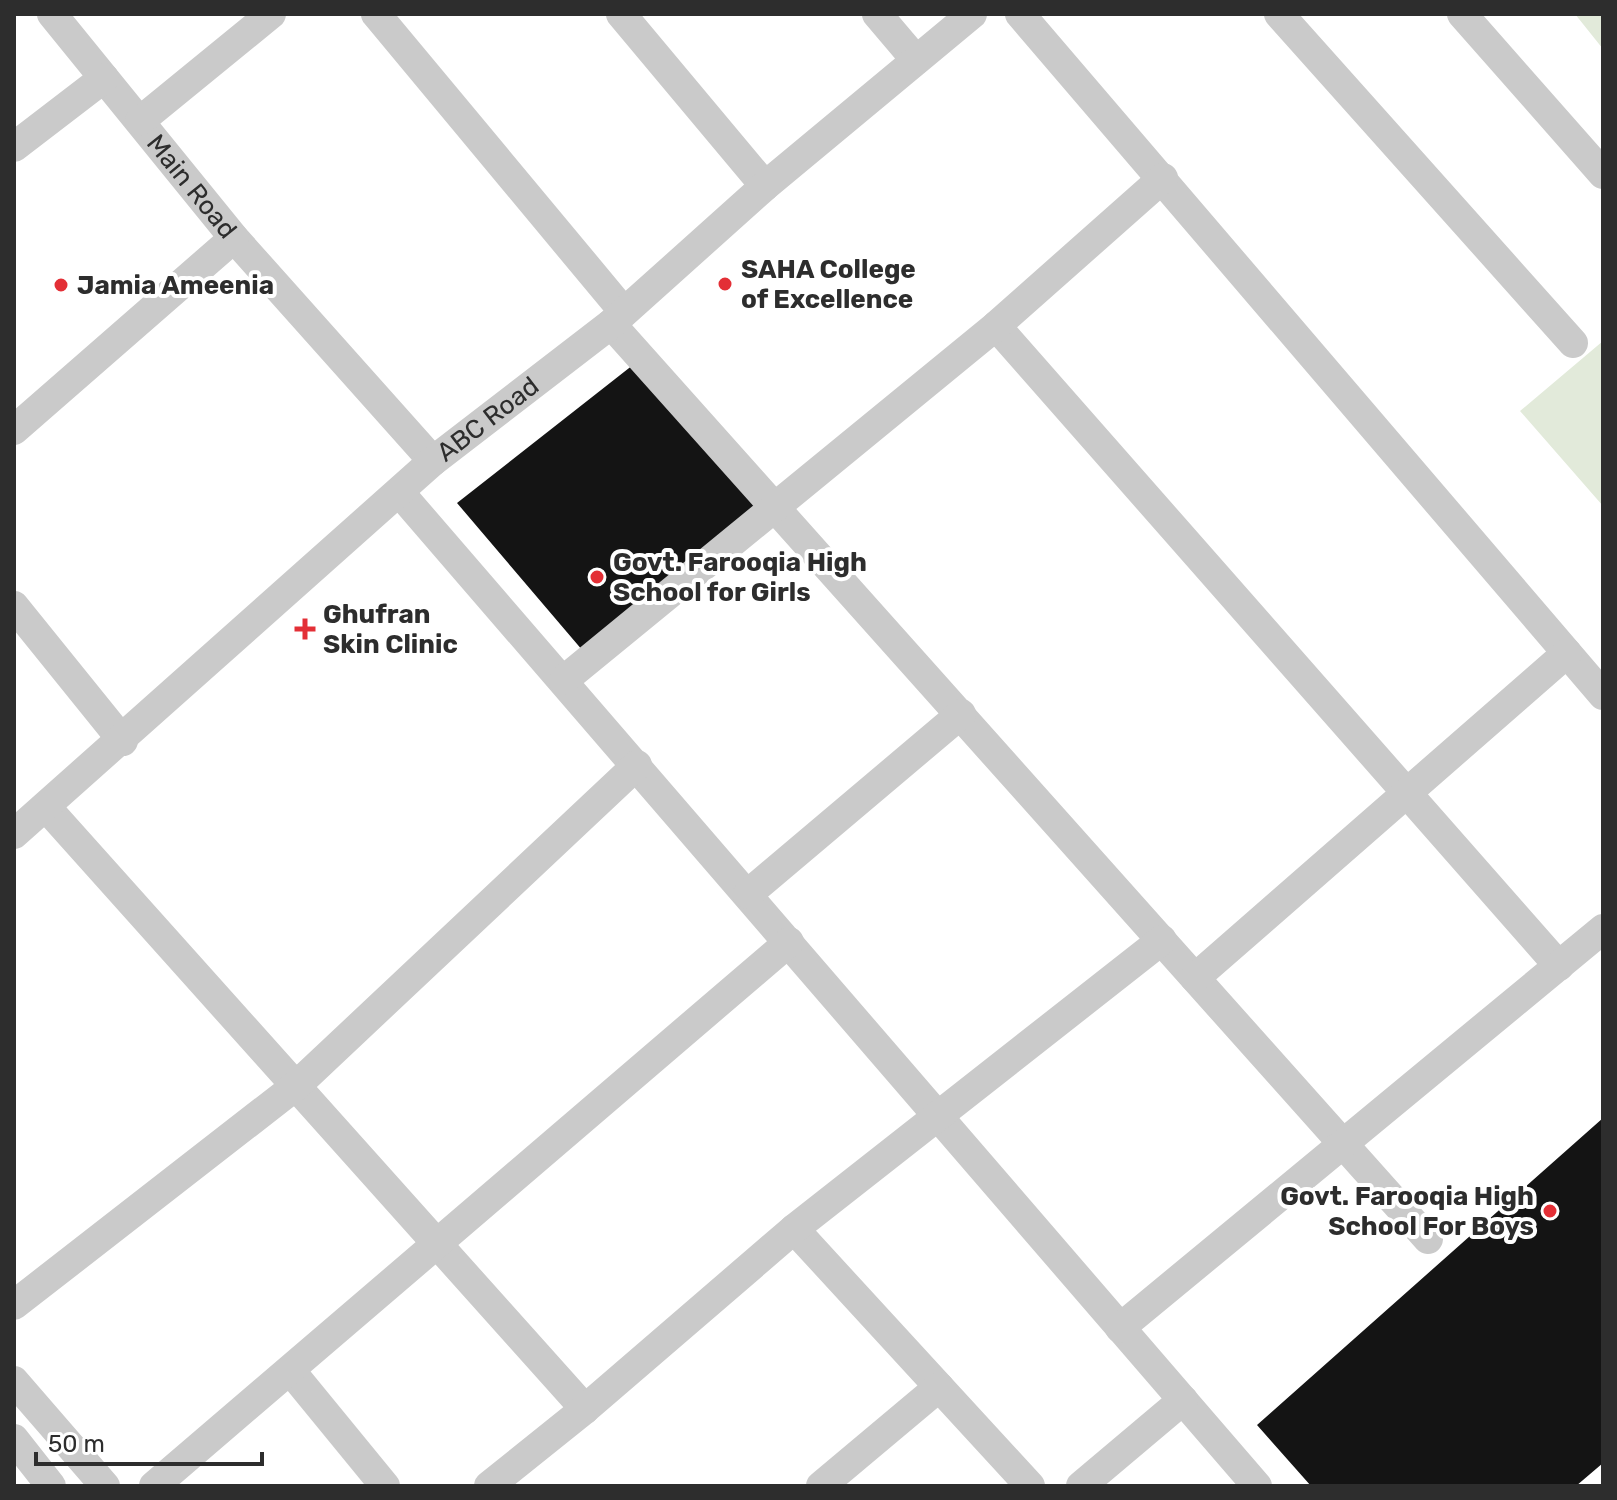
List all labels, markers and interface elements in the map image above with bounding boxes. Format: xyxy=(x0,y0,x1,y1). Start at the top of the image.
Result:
street label: Main Road xyxy=(140,128,243,245)
place label: SAHA College of Excellence xyxy=(741,254,916,315)
place label: Jamia Ameenia xyxy=(77,270,274,301)
marker: SAHA College of Excellence xyxy=(716,275,734,293)
marker: Jamia Ameenia xyxy=(52,276,70,294)
street label: ABC Road xyxy=(431,370,545,468)
place label: Govt. Farooqia High School for Girls xyxy=(613,547,867,608)
marker: Govt. Farooqia High School for Girls xyxy=(588,568,606,586)
place label: Ghufran Skin Clinic xyxy=(323,599,458,660)
marker: Ghufran Skin Clinic xyxy=(294,618,316,640)
place label: Govt. Farooqia High School For Boys xyxy=(1280,1181,1534,1242)
marker: Govt. Farooqia High School For Boys xyxy=(1541,1202,1559,1220)
scale bar xyxy=(36,1416,262,1466)
text: 50 m xyxy=(48,1430,105,1458)

